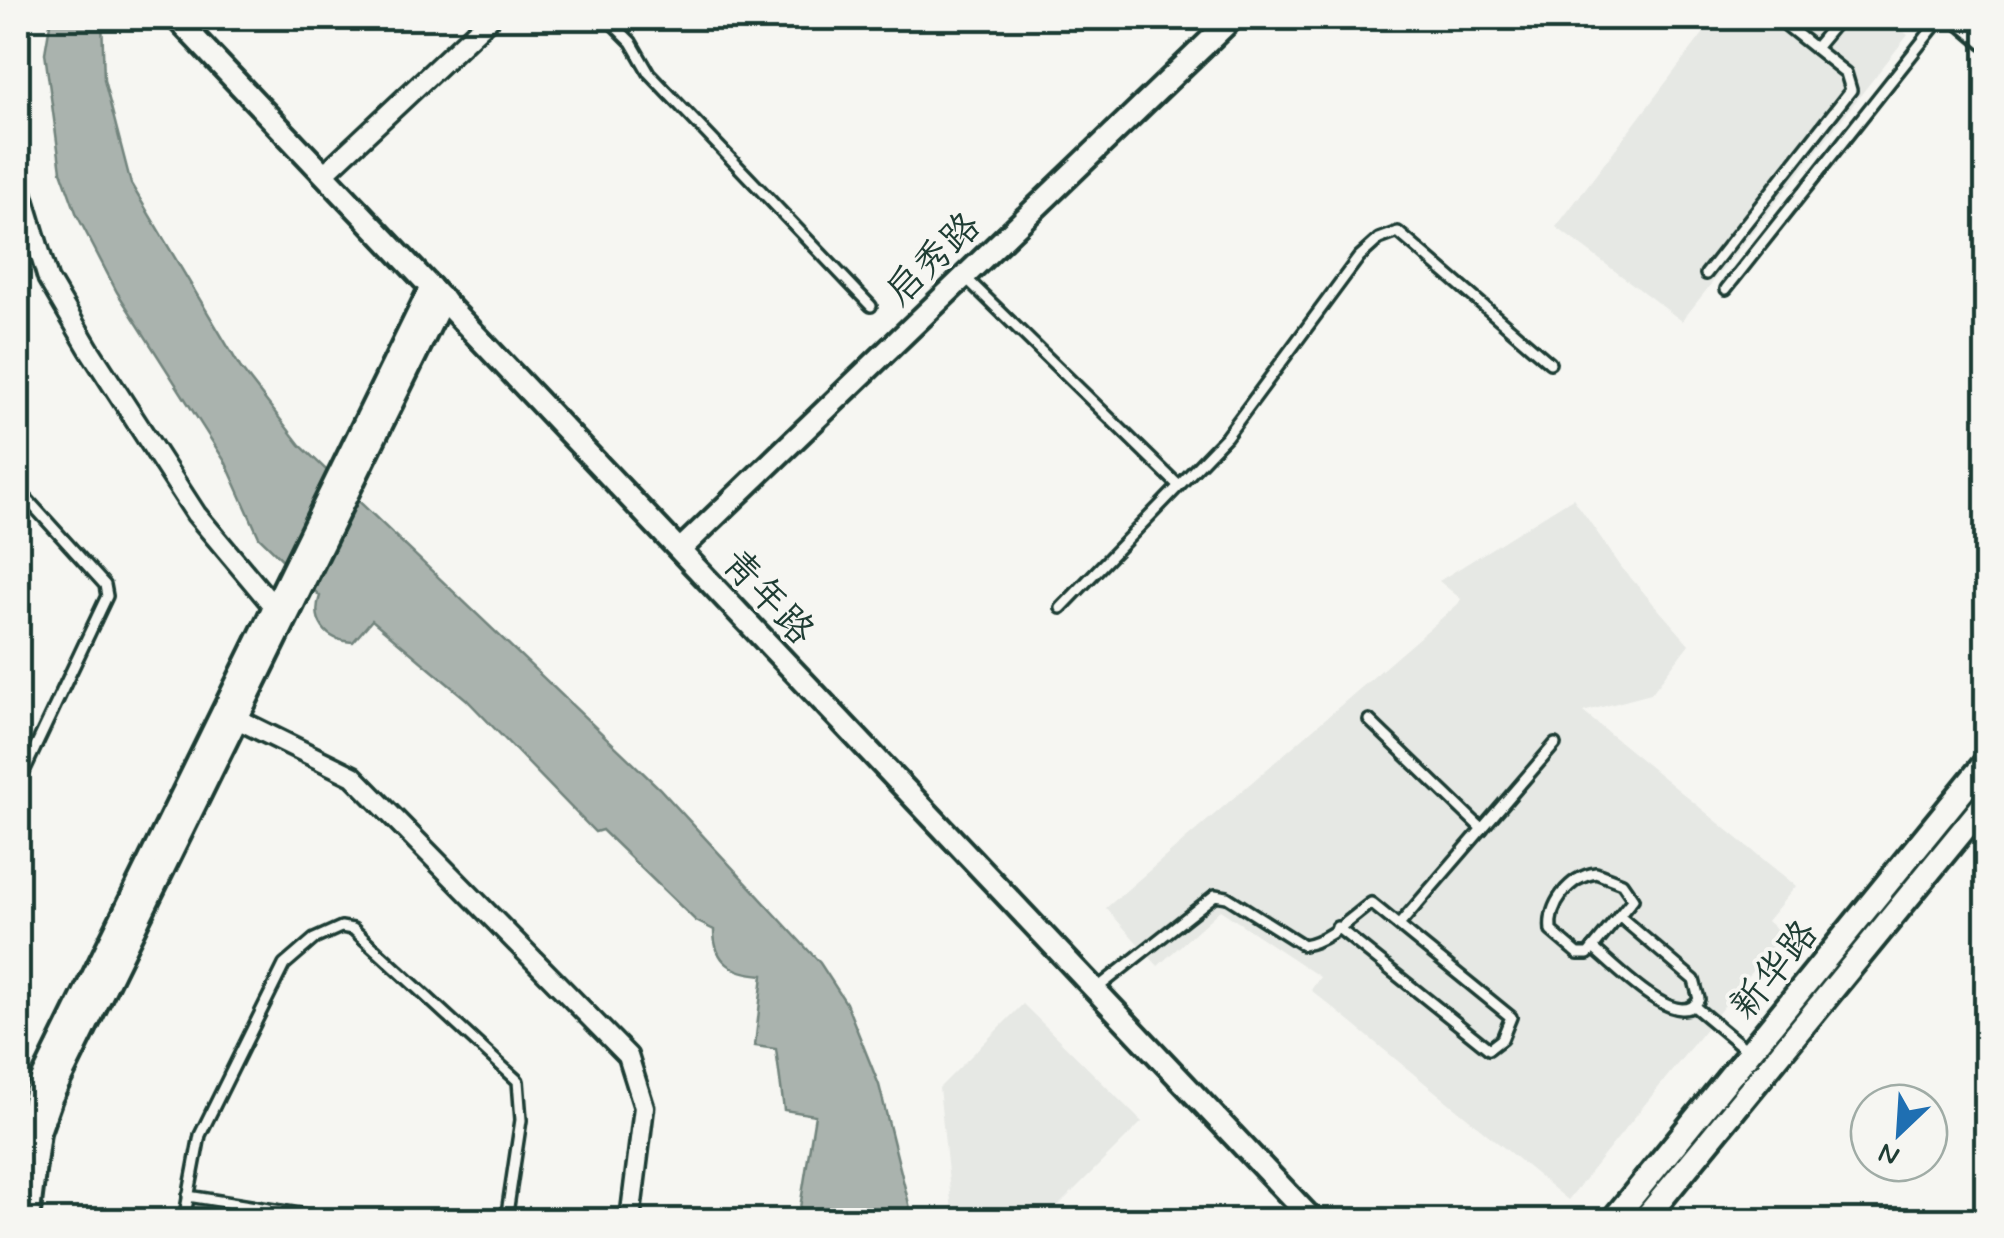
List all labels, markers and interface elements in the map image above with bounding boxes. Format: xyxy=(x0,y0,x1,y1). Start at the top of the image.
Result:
street label: 启秀路 xyxy=(876,203,992,317)
street label: 青年路 xyxy=(710,539,824,656)
street label: 新华路 xyxy=(1720,911,1830,1030)
north arrow xyxy=(1849,1083,1949,1183)
text: N xyxy=(1873,1133,1906,1174)

